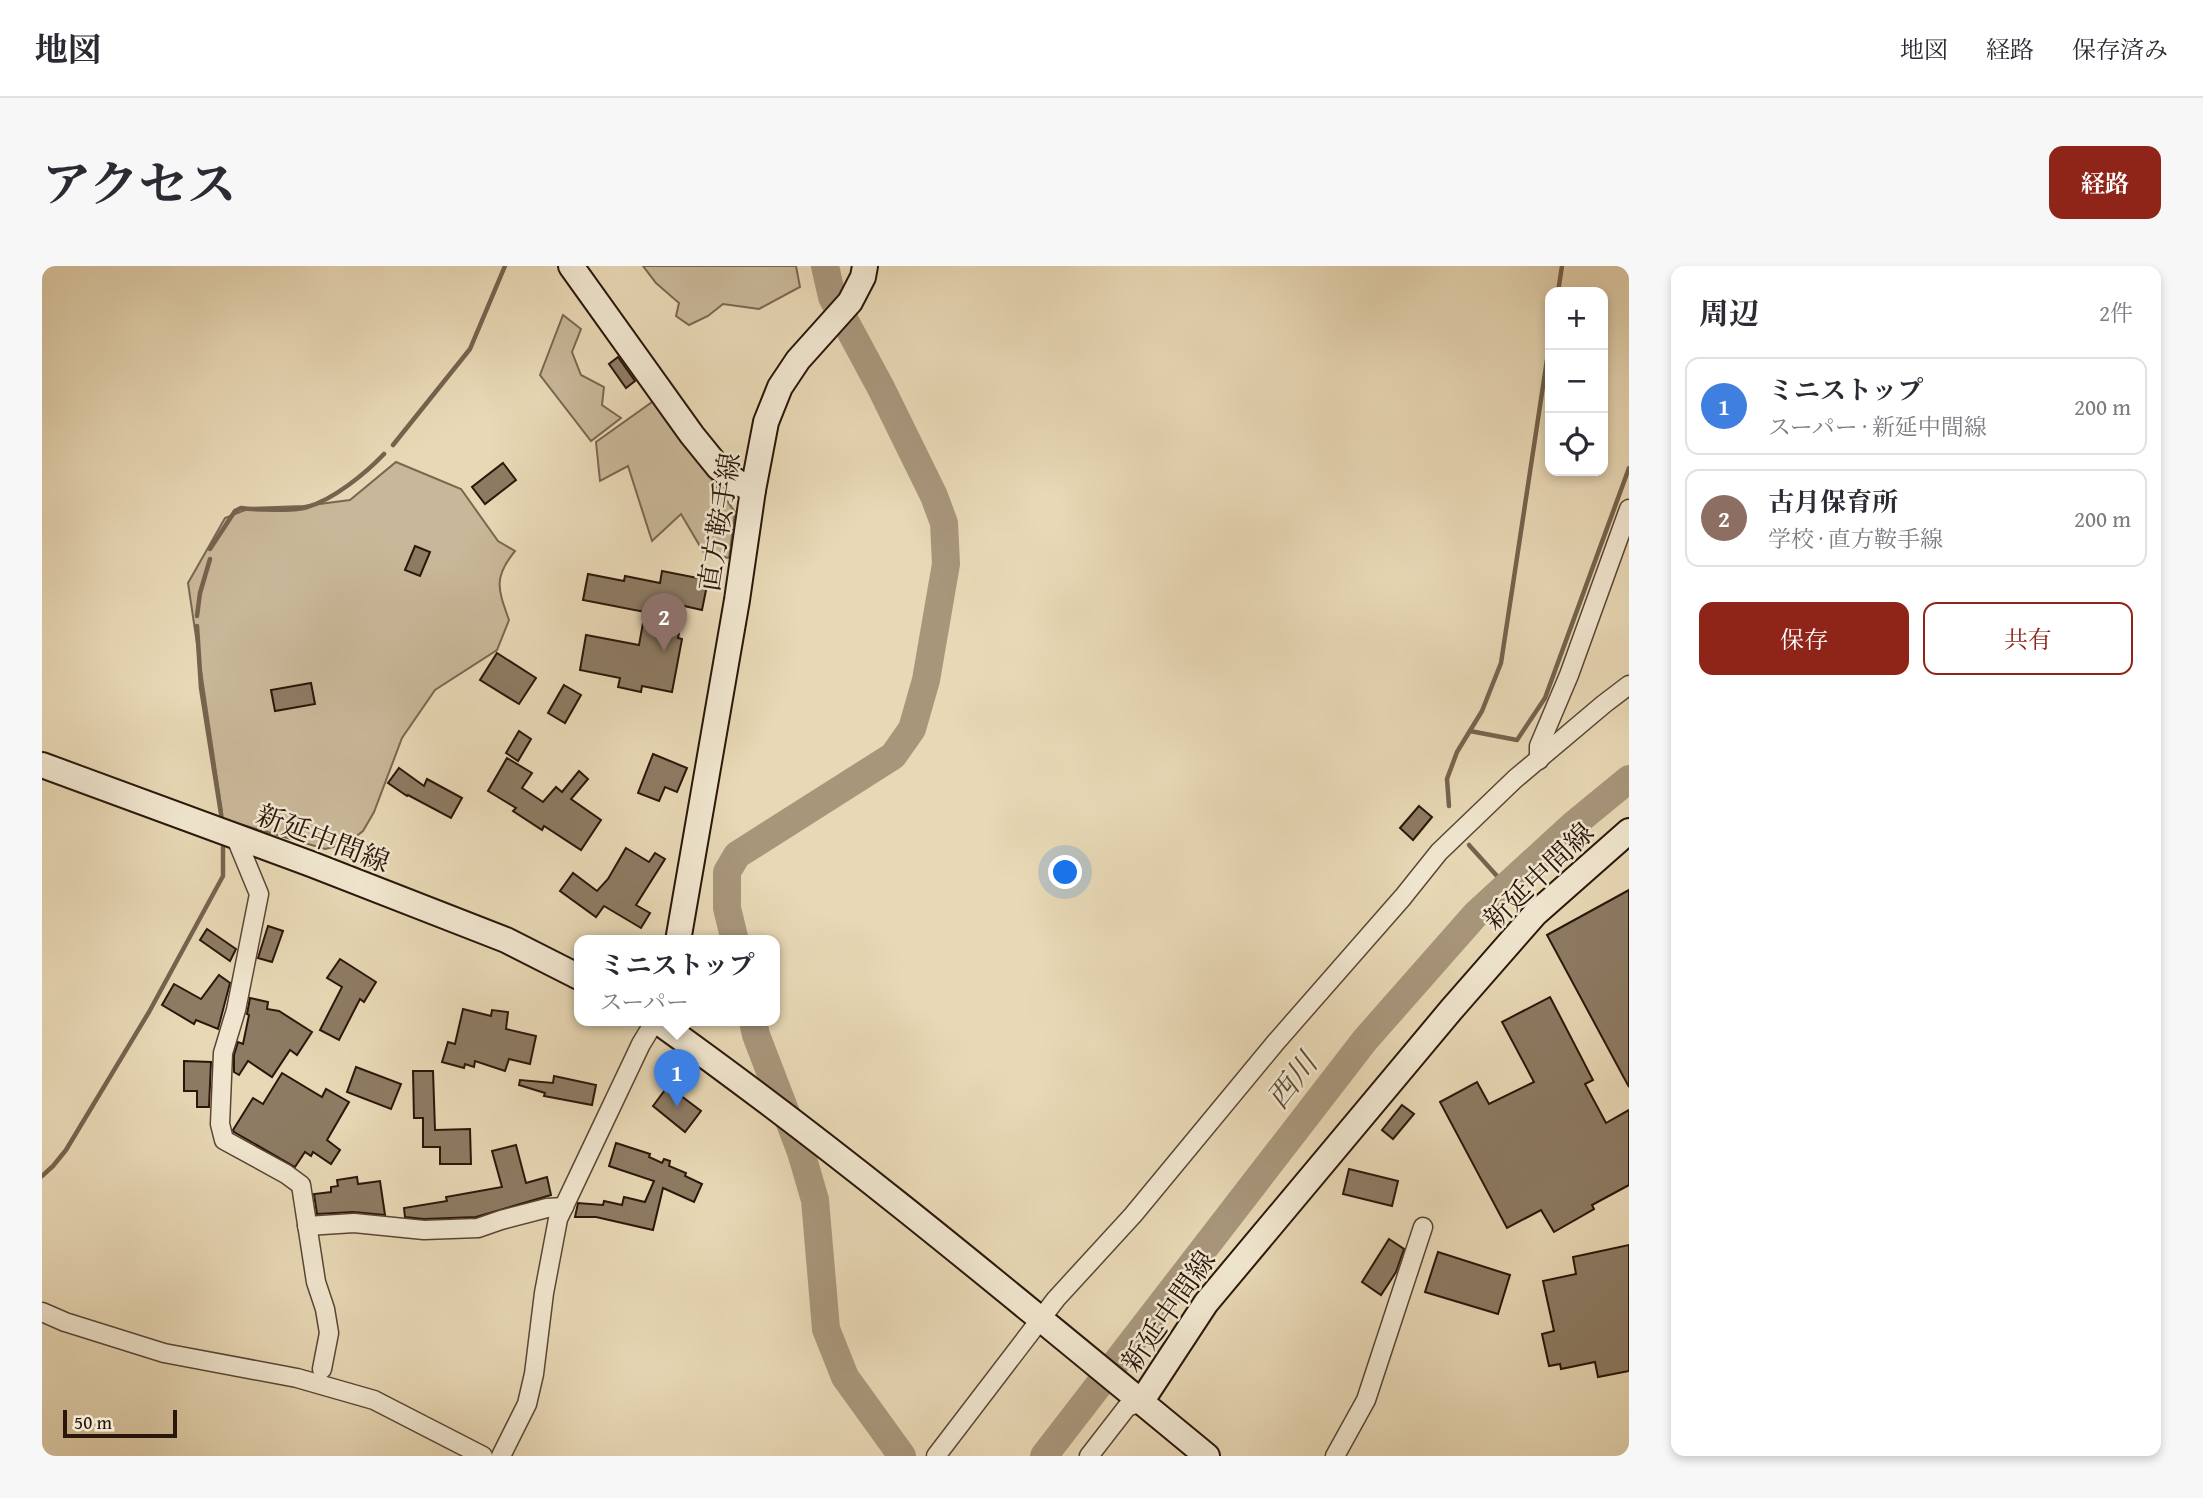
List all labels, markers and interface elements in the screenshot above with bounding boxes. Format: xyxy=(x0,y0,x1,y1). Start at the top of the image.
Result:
text: 地図 xyxy=(35,25,101,73)
text: 地図 xyxy=(1900,32,1948,67)
text: 経路 xyxy=(1986,32,2034,67)
text: 保存済み xyxy=(2072,32,2168,67)
button: 経路 xyxy=(2049,146,2161,219)
text: アクセス xyxy=(42,147,237,219)
map controls xyxy=(1545,287,1608,476)
button: + xyxy=(1545,287,1608,350)
text: 周辺 xyxy=(1699,291,1759,335)
text: 2件 xyxy=(2099,296,2133,329)
button: − xyxy=(1545,350,1608,413)
text: ミニストップ xyxy=(1768,370,1923,409)
text: 1 xyxy=(1718,390,1730,423)
text: 200 m xyxy=(2074,390,2131,423)
text: スーパー · 新延中間線 xyxy=(1768,410,1987,443)
button: locate xyxy=(1545,413,1608,476)
street label: 直方鞍手線 xyxy=(687,450,750,594)
text: 古月保育所 xyxy=(1768,482,1898,521)
text: 2 xyxy=(1718,502,1730,535)
text: 200 m xyxy=(2074,502,2131,535)
text: 学校 · 直方鞍手線 xyxy=(1768,522,1943,555)
pin: 2 xyxy=(641,593,687,651)
button: 保存 xyxy=(1699,602,1909,675)
button: 共有 xyxy=(1923,602,2133,675)
street label: 新延中間線 xyxy=(250,793,396,882)
street label: 新延中間線 xyxy=(1473,812,1602,939)
your location xyxy=(1048,855,1082,889)
popup xyxy=(574,935,780,1026)
text: ミニストップ xyxy=(599,945,755,984)
text: スーパー xyxy=(599,985,689,1018)
water label: 西川 xyxy=(1255,1041,1329,1118)
pin: 1 xyxy=(654,1049,700,1107)
street label: 新延中間線 xyxy=(1111,1242,1225,1380)
scale bar xyxy=(63,1407,177,1439)
text: 50 m xyxy=(74,1408,112,1436)

